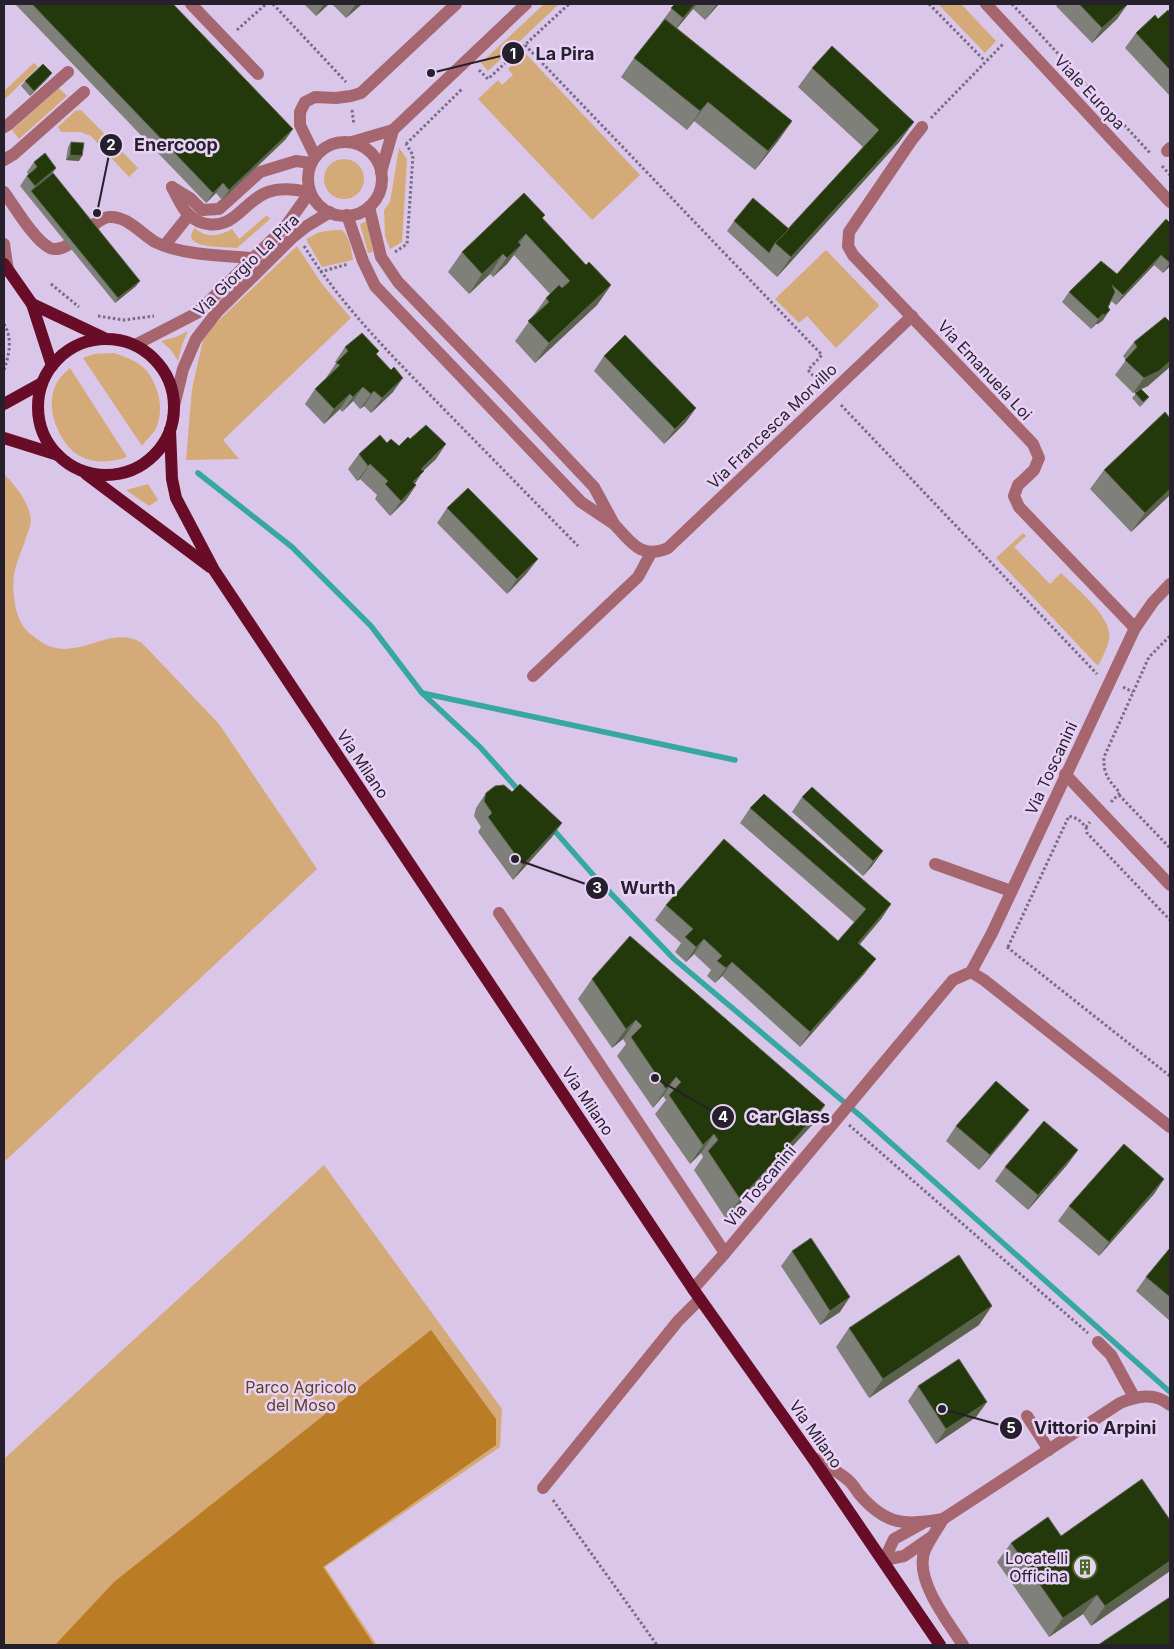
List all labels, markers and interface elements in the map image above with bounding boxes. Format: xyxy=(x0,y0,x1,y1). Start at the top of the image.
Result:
callout: La Pira xyxy=(500,37,604,70)
text: La Pira xyxy=(536,43,594,64)
text: 1 xyxy=(510,44,516,63)
street label: Viale Europa xyxy=(1050,50,1130,134)
callout: Enercoop xyxy=(99,128,227,161)
text: Enercoop xyxy=(134,134,218,155)
text: 2 xyxy=(106,135,116,154)
street label: Via Giorgio La Pira xyxy=(189,210,303,320)
street label: Via Emanuela Loi xyxy=(934,316,1036,424)
street label: Via Francesca Morvillo xyxy=(703,359,841,493)
street label: Via Toscanini xyxy=(1021,718,1081,818)
street label: Via Milano xyxy=(333,726,393,802)
callout: Wurth xyxy=(585,872,685,905)
text: Wurth xyxy=(620,877,676,898)
text: 3 xyxy=(592,878,602,897)
street label: Via Milano xyxy=(558,1063,618,1139)
callout: Car Glass xyxy=(710,1100,840,1133)
text: Car Glass xyxy=(746,1106,830,1127)
text: 4 xyxy=(718,1107,728,1126)
street label: Via Toscanini xyxy=(720,1141,800,1231)
park label: Parco Agricolo del Moso xyxy=(245,1377,357,1415)
street label: Via Milano xyxy=(785,1396,847,1472)
callout: Vittorio Arpini xyxy=(999,1412,1166,1445)
text: Vittorio Arpini xyxy=(1034,1417,1156,1438)
text: 5 xyxy=(1006,1418,1016,1437)
place label: Locatelli Officina xyxy=(1005,1548,1068,1586)
building icon: Locatelli Officina xyxy=(1072,1554,1098,1580)

